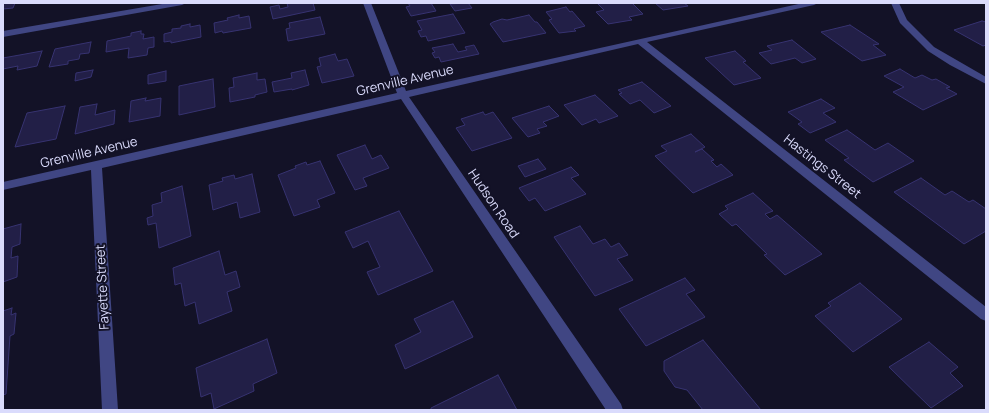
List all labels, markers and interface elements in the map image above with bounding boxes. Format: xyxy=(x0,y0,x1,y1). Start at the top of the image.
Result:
street label: Grenville Avenue xyxy=(355,62,455,100)
street label: Hastings Street xyxy=(780,132,864,202)
street label: Grenville Avenue xyxy=(39,134,139,172)
street label: Hudson Road xyxy=(464,166,522,242)
street label: Fayette Street xyxy=(93,244,113,330)

